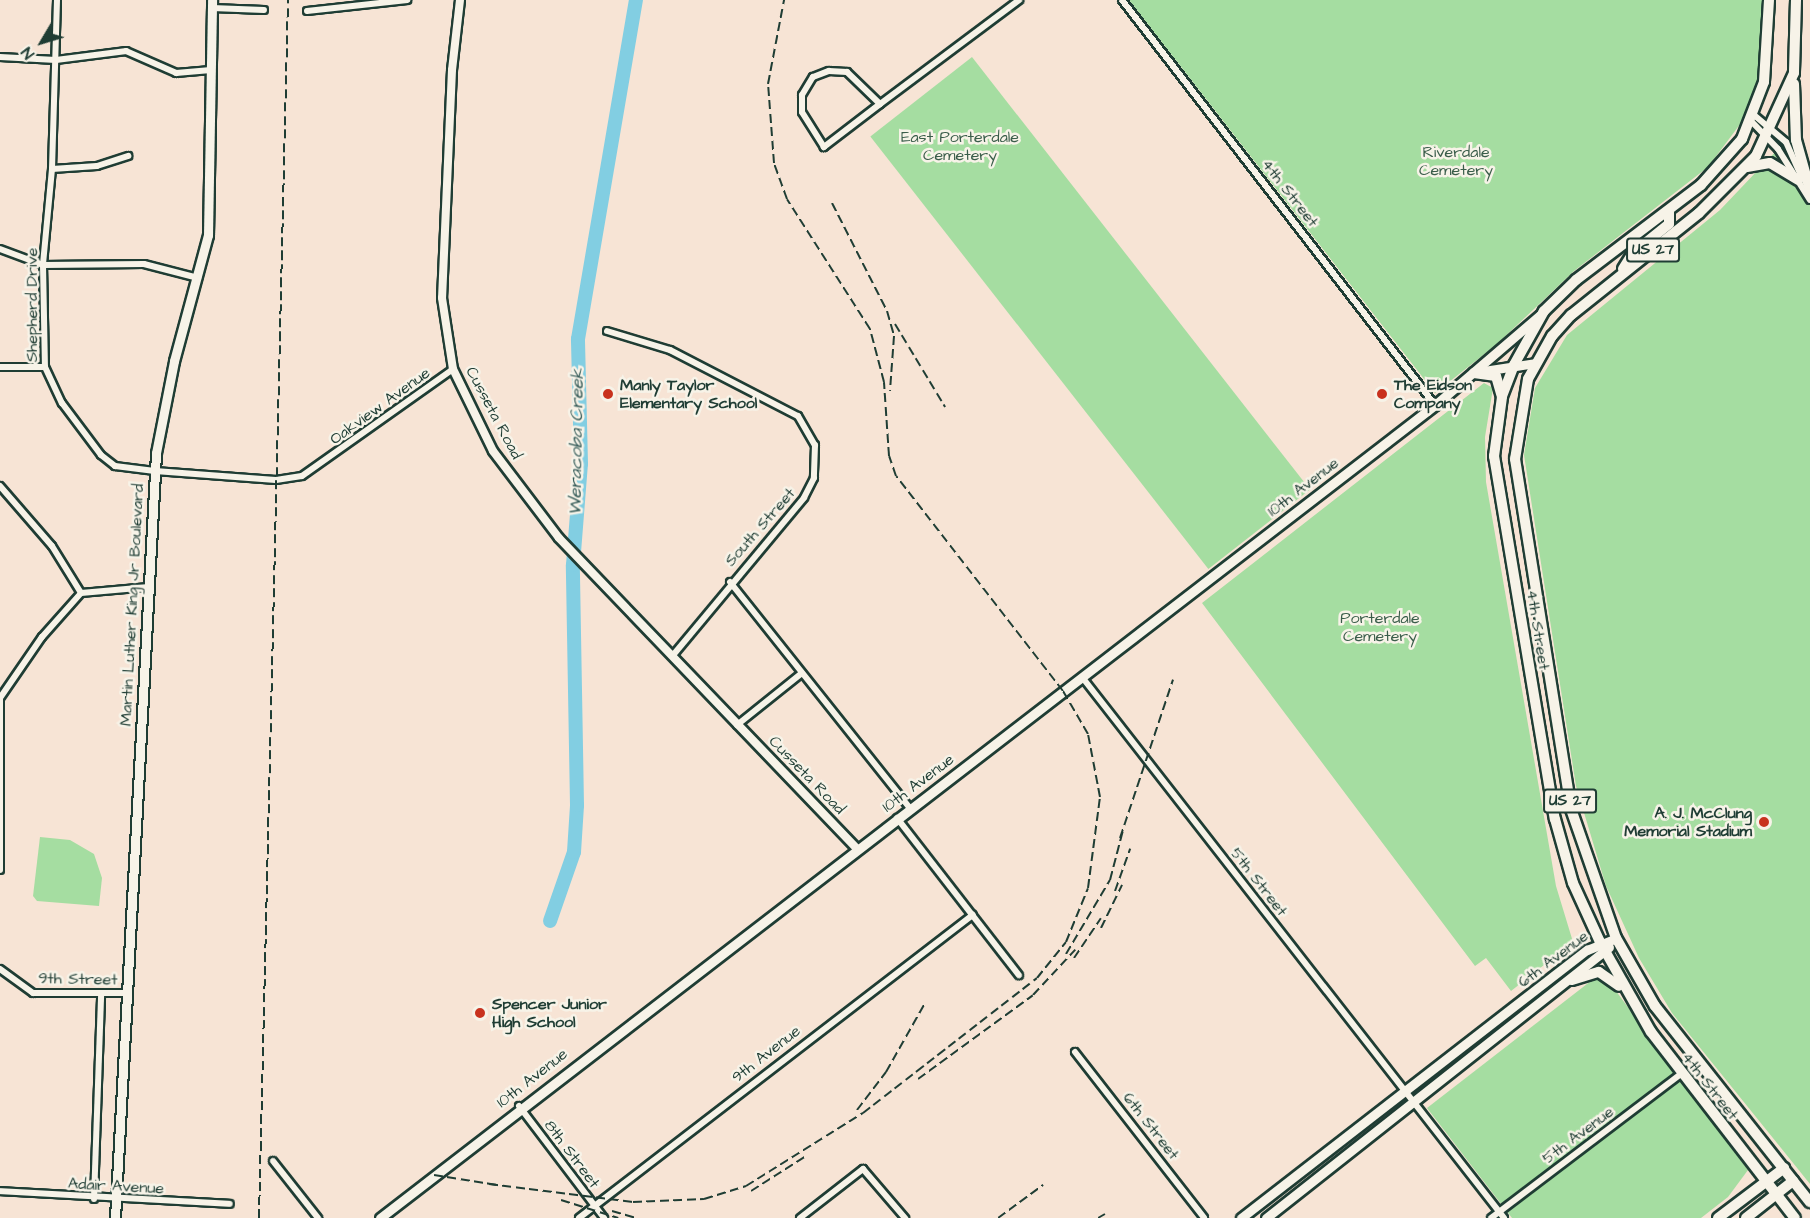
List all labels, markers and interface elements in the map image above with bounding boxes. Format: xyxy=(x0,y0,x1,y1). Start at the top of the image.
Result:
north arrow xyxy=(12,12,72,72)
text: N xyxy=(16,42,40,64)
park label: East Porterdale Cemetery xyxy=(901,127,1019,165)
park label: Riverdale Cemetery xyxy=(1419,142,1493,180)
street label: 4th Street xyxy=(1257,155,1323,231)
road number: US 27 xyxy=(1626,238,1680,262)
street label: Shepherd Drive xyxy=(22,248,42,362)
street label: Oakview Avenue xyxy=(326,363,434,449)
street label: Cusseta Road xyxy=(462,363,526,463)
water label: Weracoba Creek xyxy=(565,368,589,516)
place label: Manly Taylor Elementary School xyxy=(620,375,757,413)
place label: The Eidson Company xyxy=(1394,375,1472,413)
marker: Manly Taylor Elementary School xyxy=(601,387,615,401)
marker: The Eidson Company xyxy=(1375,387,1389,401)
street label: 10th Avenue xyxy=(1264,453,1342,521)
street label: Martin Luther King Jr Boulevard xyxy=(116,483,148,727)
street label: South Street xyxy=(721,484,799,570)
street label: 4th Street xyxy=(1522,588,1554,672)
park label: Porterdale Cemetery xyxy=(1340,608,1420,646)
street label: Cusseta Road xyxy=(765,732,849,818)
street label: 10th Avenue xyxy=(878,750,958,816)
road number: US 27 xyxy=(1543,789,1597,813)
place label: A. J. McClung Memorial Stadium xyxy=(1624,803,1752,841)
marker: A. J. McClung Memorial Stadium xyxy=(1757,815,1771,829)
street label: 5th Street xyxy=(1226,844,1292,920)
street label: 6th Avenue xyxy=(1514,926,1592,992)
street label: 9th Street xyxy=(38,969,118,989)
place label: Spencer Junior High School xyxy=(492,994,607,1032)
marker: Spencer Junior High School xyxy=(473,1006,487,1020)
street label: 9th Avenue xyxy=(728,1021,804,1087)
street label: 10th Avenue xyxy=(493,1044,571,1112)
street label: 4th Street xyxy=(1677,1048,1743,1124)
street label: 6th Street xyxy=(1119,1088,1183,1164)
street label: 5th Avenue xyxy=(1539,1102,1617,1168)
street label: 8th Street xyxy=(540,1116,604,1192)
street label: Adair Avenue xyxy=(67,1174,165,1198)

